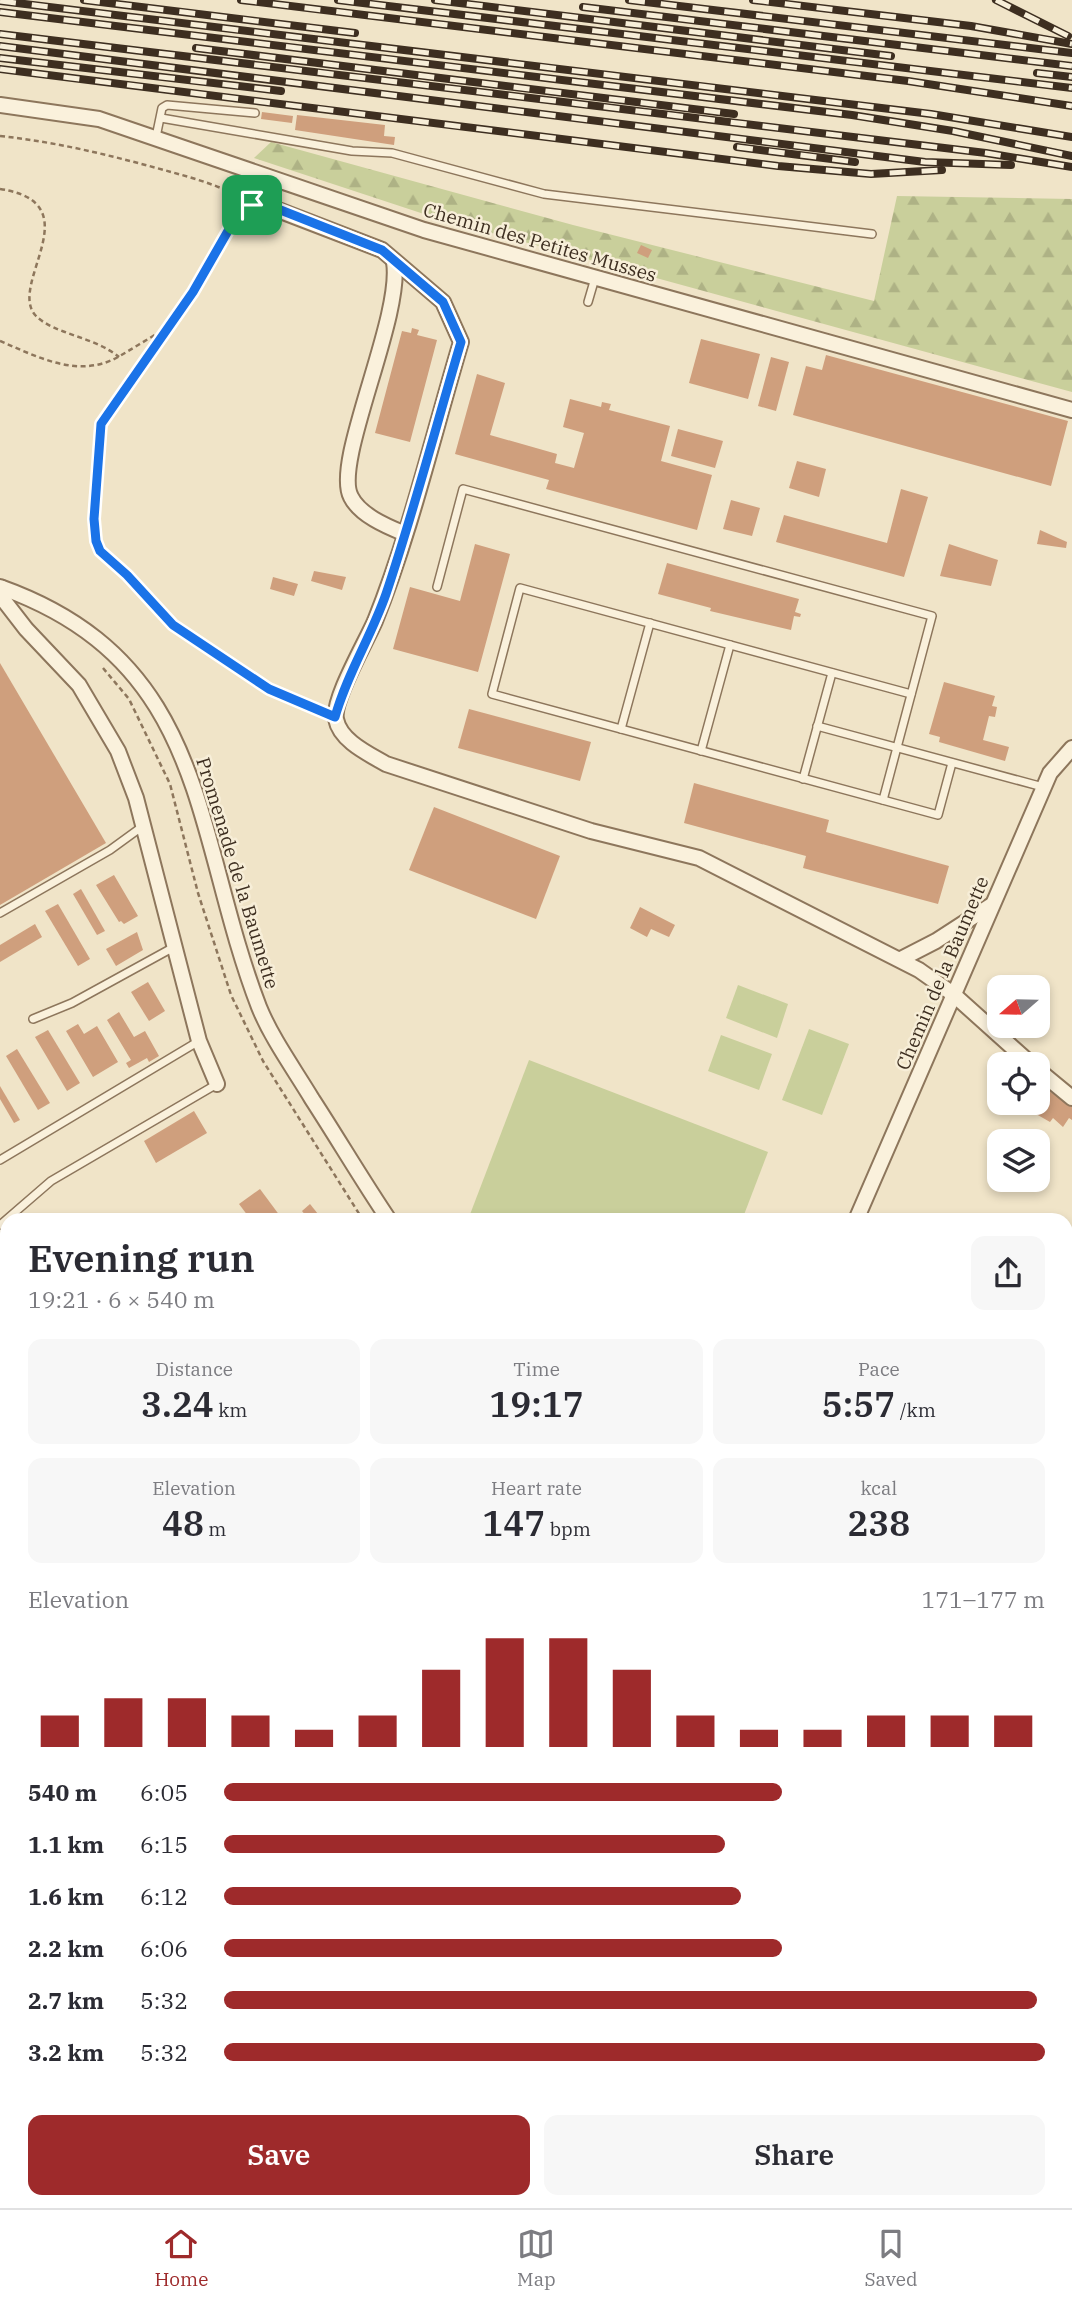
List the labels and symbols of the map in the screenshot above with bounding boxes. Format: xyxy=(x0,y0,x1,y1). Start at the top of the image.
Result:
pin xyxy=(222,175,282,235)
street label: Chemin des Petites Musses xyxy=(421,197,659,287)
street label: Promenade de la Baumette xyxy=(191,754,285,992)
street label: Chemin de la Baumette xyxy=(890,873,994,1073)
north arrow xyxy=(987,975,1050,1038)

